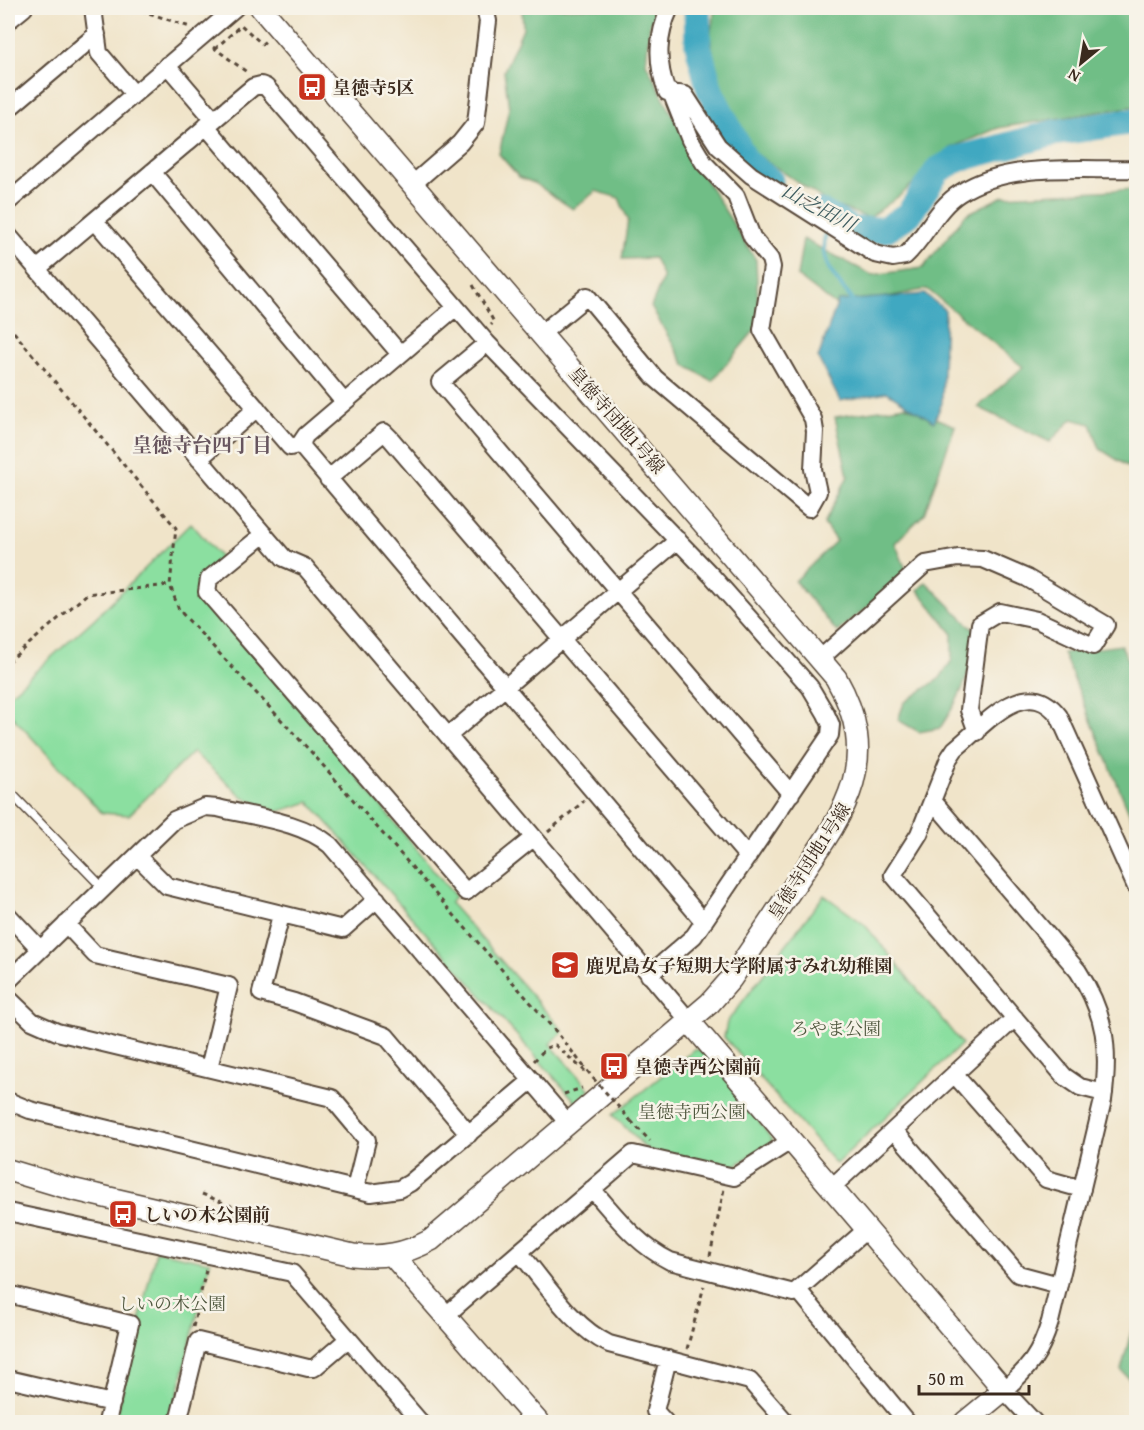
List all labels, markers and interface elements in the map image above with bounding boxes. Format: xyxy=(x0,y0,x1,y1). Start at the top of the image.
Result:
north arrow xyxy=(1051,33,1111,93)
text: N xyxy=(1063,63,1084,89)
bus stop icon: 皇徳寺5区 xyxy=(296,71,328,103)
place label: 皇徳寺5区 xyxy=(333,74,414,101)
water label: 山之田川 xyxy=(777,175,863,240)
street label: 皇徳寺団地1号線 xyxy=(563,360,671,480)
district label: 皇徳寺台四丁目 xyxy=(132,430,272,459)
street label: 皇徳寺団地1号線 xyxy=(761,797,857,925)
school or university icon: 鹿児島女子短期大学附属すみれ幼稚園 xyxy=(549,949,581,981)
place label: 鹿児島女子短期大学附属すみれ幼稚園 xyxy=(586,952,892,979)
park label: ろやま公園 xyxy=(791,1015,881,1042)
bus stop icon: 皇徳寺西公園前 xyxy=(598,1050,630,1082)
place label: 皇徳寺西公園前 xyxy=(635,1053,761,1080)
park label: 皇徳寺西公園 xyxy=(638,1098,746,1125)
bus stop icon: しいの木公園前 xyxy=(107,1198,139,1230)
place label: しいの木公園前 xyxy=(144,1201,270,1228)
park label: しいの木公園 xyxy=(118,1290,226,1317)
scale bar xyxy=(919,1358,1028,1396)
text: 50 m xyxy=(928,1365,964,1392)

